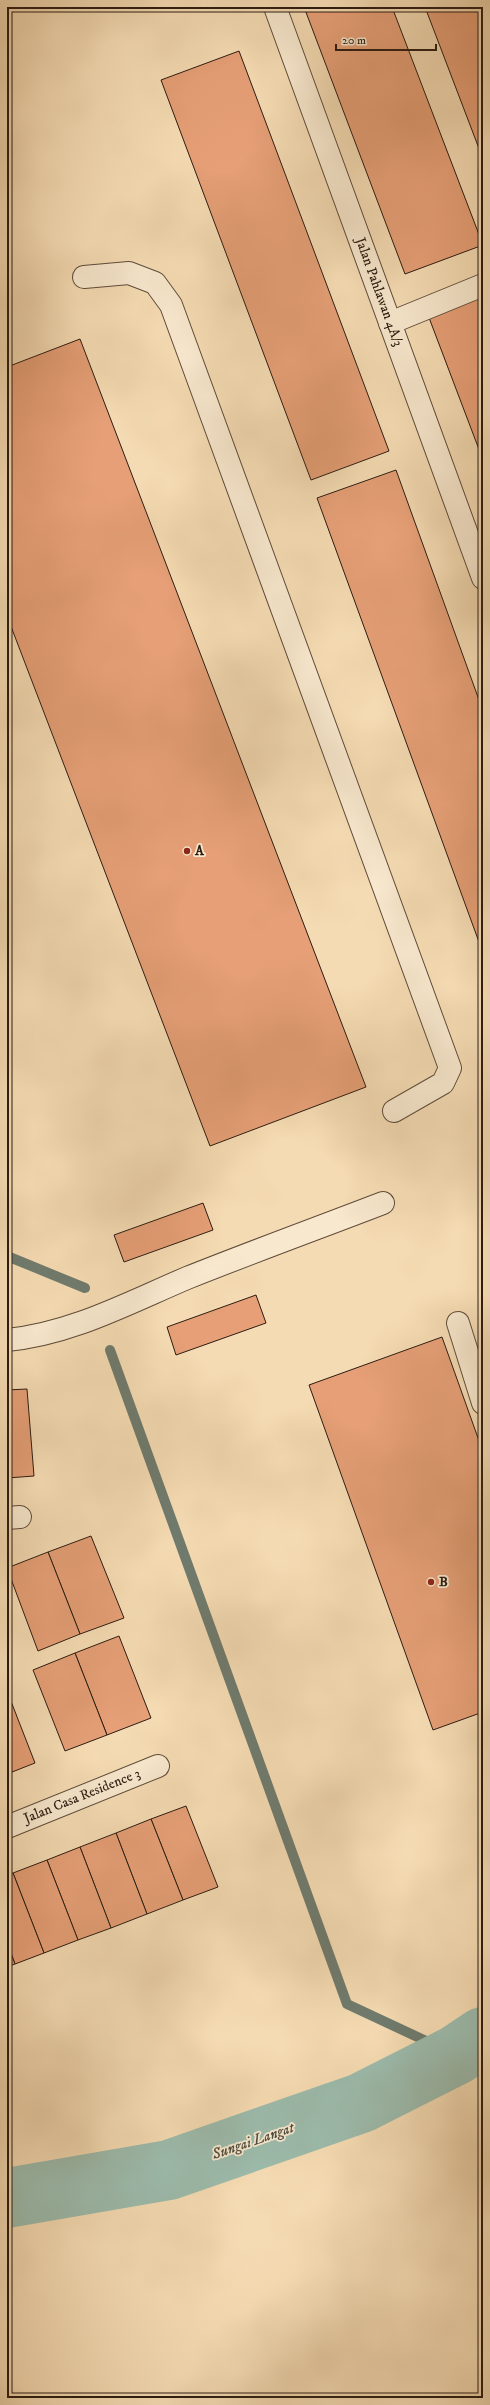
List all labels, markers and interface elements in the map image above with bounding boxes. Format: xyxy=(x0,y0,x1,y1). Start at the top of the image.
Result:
scale bar xyxy=(336,26,436,52)
text: 20 m xyxy=(342,33,366,48)
street label: Jalan Pahlawan 4A/3 xyxy=(350,233,407,349)
place label: A xyxy=(194,842,205,860)
marker: A xyxy=(182,846,192,856)
place label: B xyxy=(439,1573,448,1591)
marker: B xyxy=(426,1577,436,1587)
street label: Jalan Casa Residence 3 xyxy=(19,1764,143,1828)
water label: Sungai Langat xyxy=(209,2118,298,2164)

